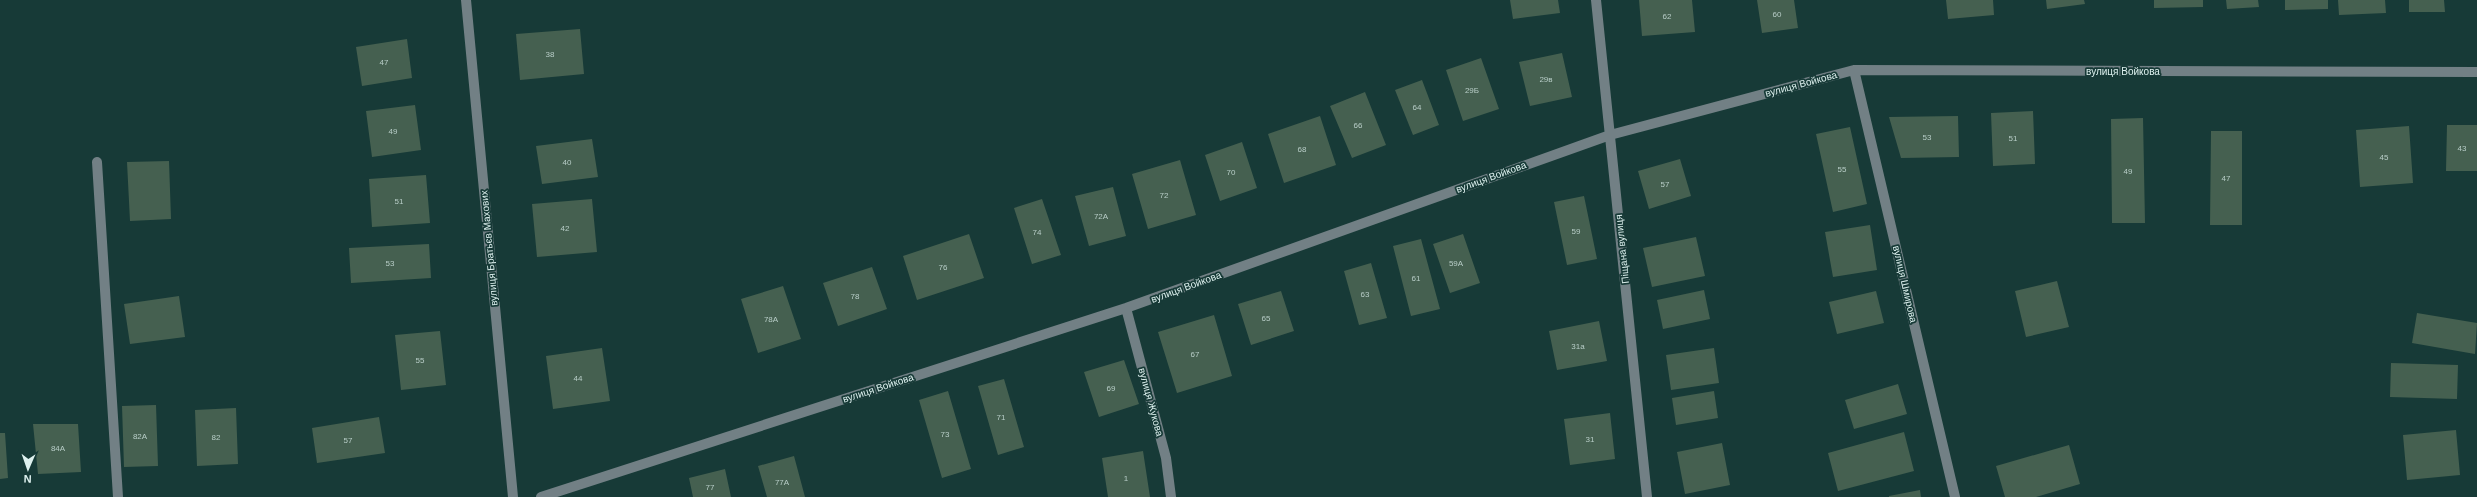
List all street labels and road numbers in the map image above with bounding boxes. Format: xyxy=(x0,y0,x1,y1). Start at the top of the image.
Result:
street label: вулиця Войкова xyxy=(2086,66,2160,77)
street label: вулиця Войкова xyxy=(1764,69,1839,99)
street label: вулиця Войкова xyxy=(1454,159,1528,195)
street label: вулиця Братьєв Махових xyxy=(478,190,500,306)
street label: Піщана вулиця xyxy=(1613,214,1631,284)
street label: вулиця Шмирова xyxy=(1891,244,1919,324)
street label: вулиця Войкова xyxy=(1149,269,1223,305)
street label: вулиця Жукова xyxy=(1137,367,1166,438)
street label: вулиця Войкова xyxy=(841,371,915,405)

